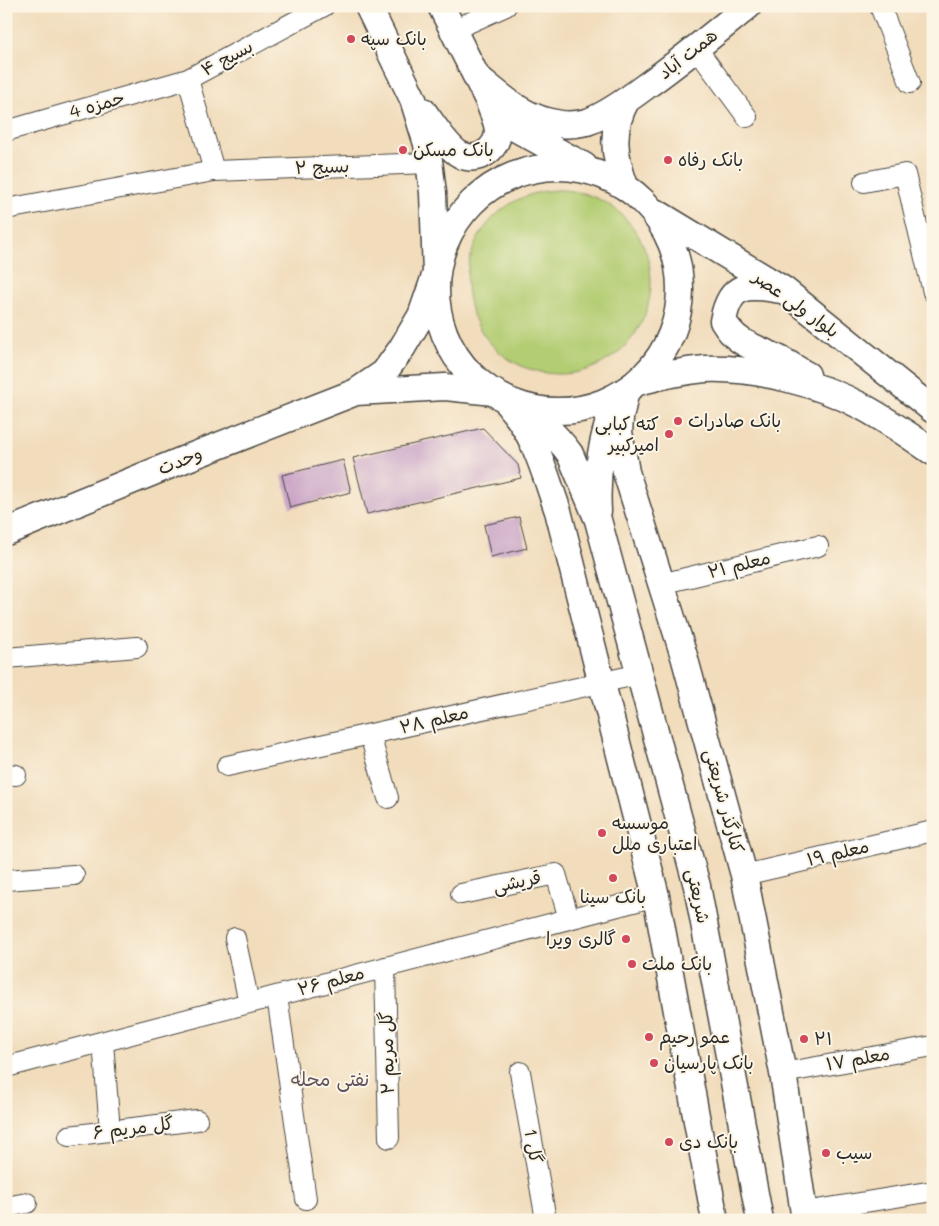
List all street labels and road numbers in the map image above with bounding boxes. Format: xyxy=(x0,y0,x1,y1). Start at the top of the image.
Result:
street label: همت آباد xyxy=(653,22,722,84)
street label: بسیج ۴ xyxy=(196,33,257,82)
street label: حمزه 4 xyxy=(66,85,127,123)
street label: بسیج ۲ xyxy=(294,153,350,180)
street label: بلوار ولی عصر xyxy=(747,263,844,343)
street label: وحدت xyxy=(154,440,205,480)
street label: معلم ۲۱ xyxy=(705,545,773,586)
street label: معلم ۲۸ xyxy=(397,699,471,742)
street label: کنارگذر شریعتی xyxy=(700,746,750,856)
street label: معلم ۱۹ xyxy=(804,833,872,874)
street label: قریشی xyxy=(490,864,543,898)
street label: شریعتی xyxy=(681,866,716,925)
street label: معلم ۲۶ xyxy=(295,960,368,1003)
street label: گل مریم ۲ xyxy=(373,1011,402,1094)
street label: معلم ۱۷ xyxy=(824,1041,892,1078)
street label: گل مریم ۶ xyxy=(91,1110,175,1147)
street label: گل 1 xyxy=(519,1127,549,1165)

